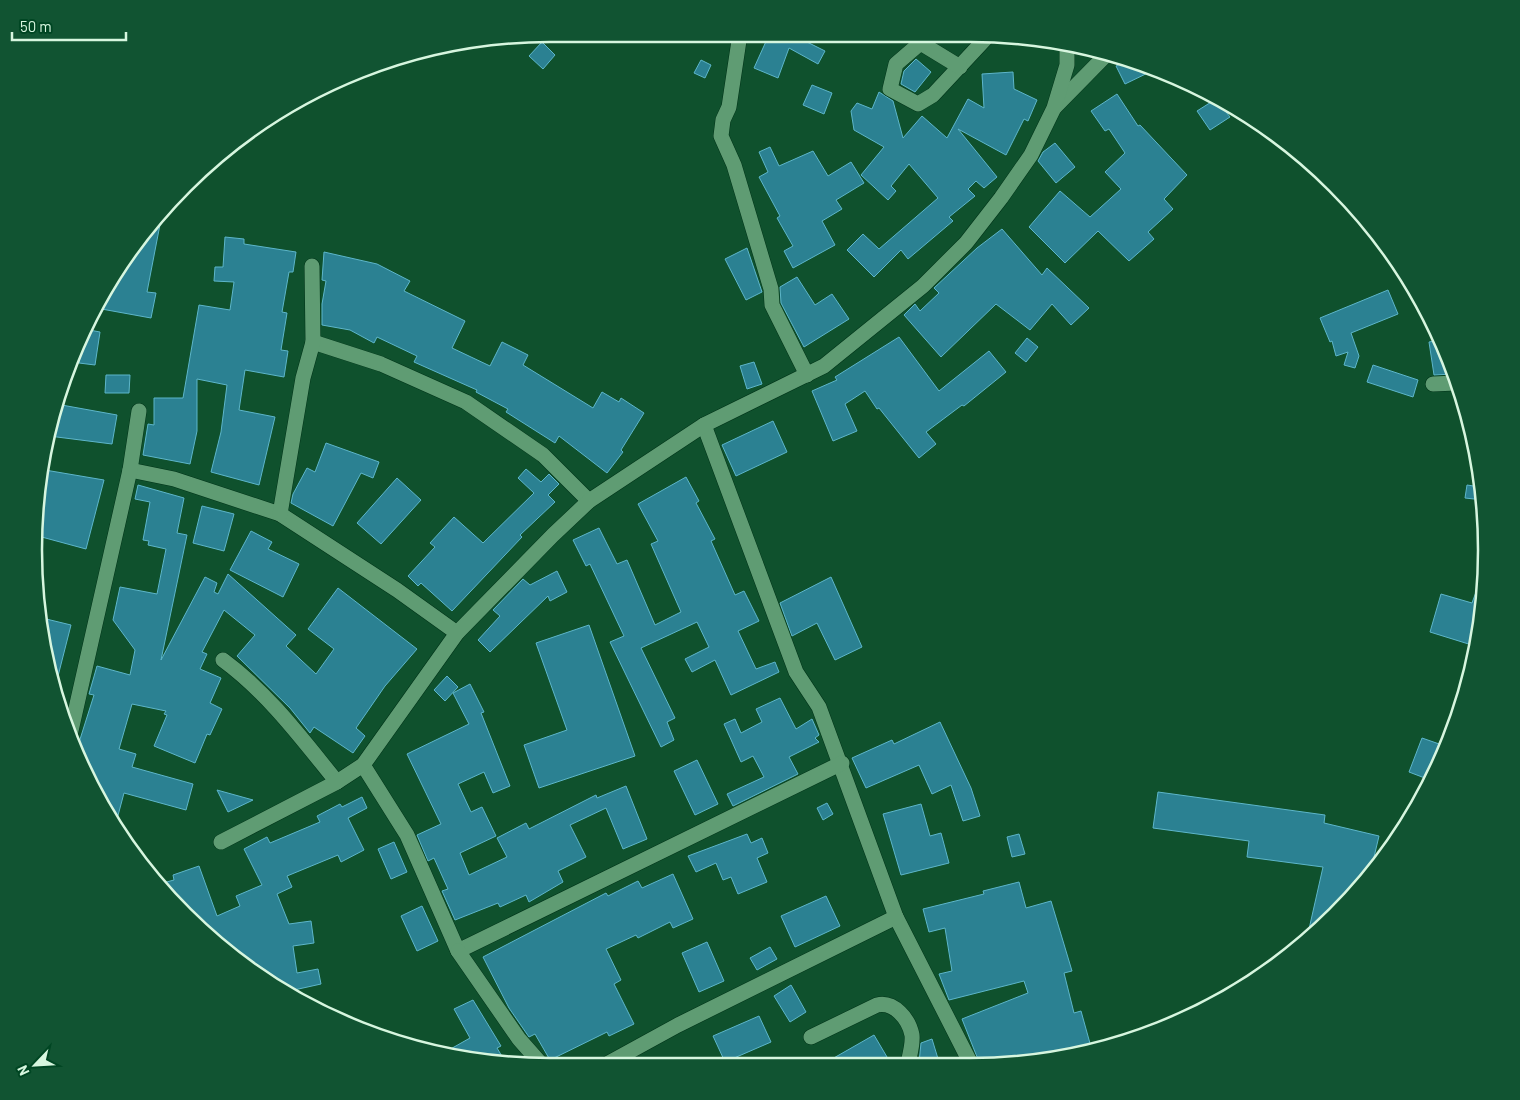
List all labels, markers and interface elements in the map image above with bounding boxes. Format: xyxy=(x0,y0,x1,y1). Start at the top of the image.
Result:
scale bar xyxy=(12,10,126,42)
text: 50 m xyxy=(20,17,52,35)
north arrow xyxy=(10,1040,60,1090)
text: N xyxy=(13,1063,32,1079)

